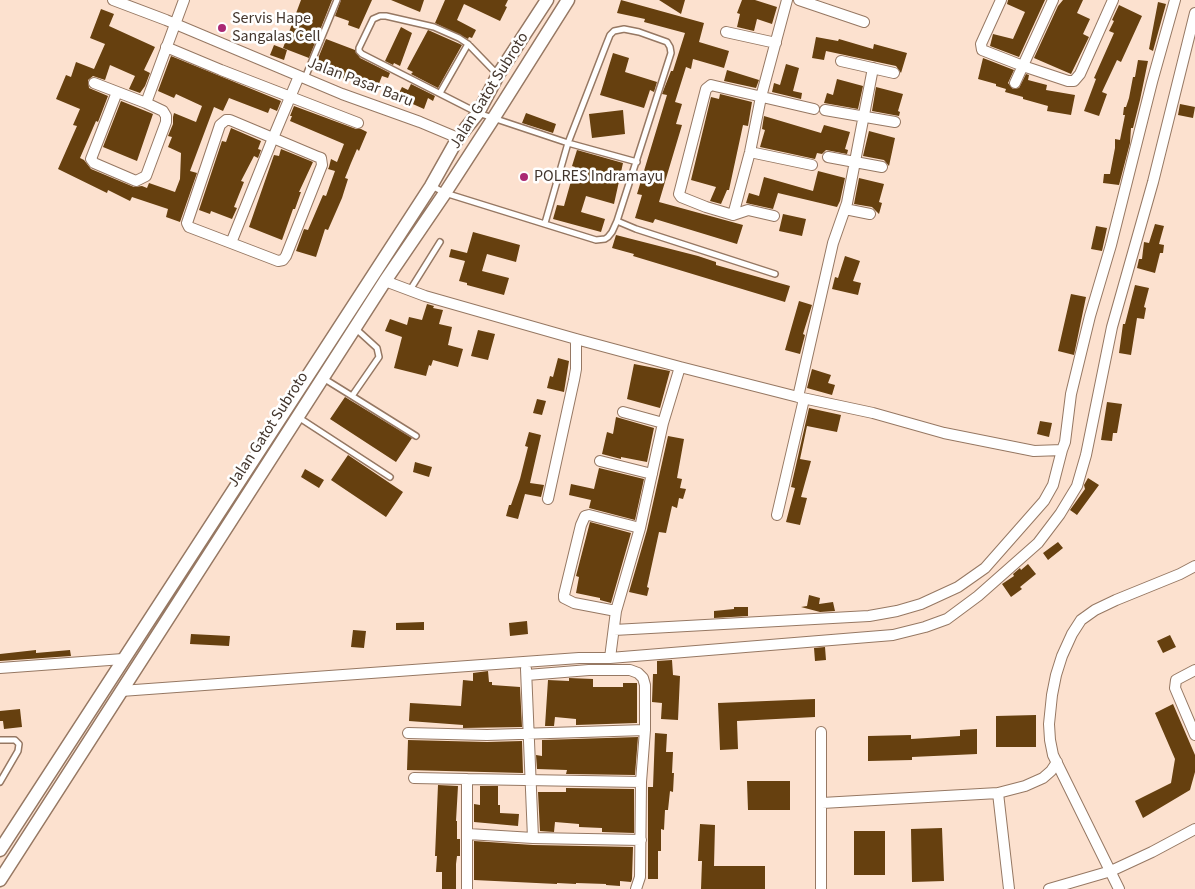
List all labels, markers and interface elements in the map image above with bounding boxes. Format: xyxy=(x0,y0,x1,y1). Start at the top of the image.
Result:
place label: Servis Hape Sangalas Cell xyxy=(232,9,321,47)
marker: Servis Hape Sangalas Cell xyxy=(216,22,228,34)
street label: Jalan Gatot Subroto xyxy=(446,29,534,153)
street label: Jalan Pasar Baru xyxy=(305,54,415,112)
place label: POLRES Indramayu xyxy=(534,167,663,187)
marker: POLRES Indramayu xyxy=(518,171,530,183)
street label: Jalan Gatot Subroto xyxy=(225,369,313,491)

